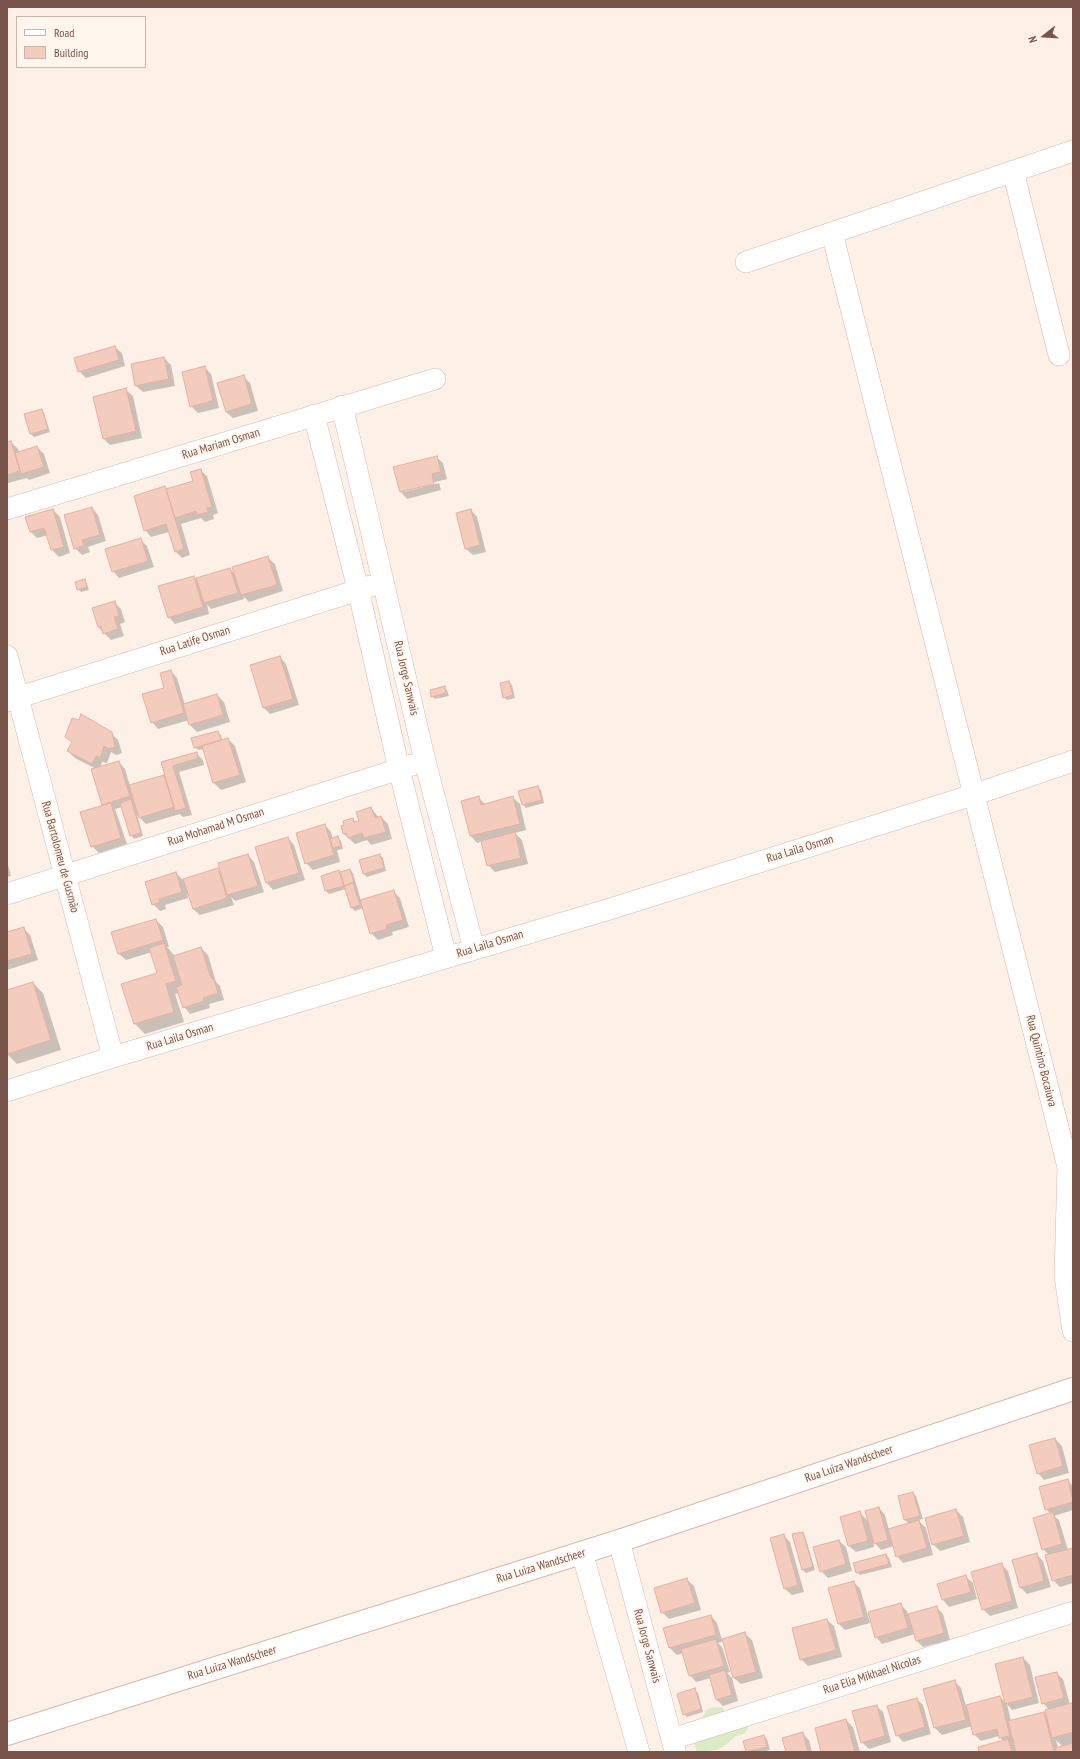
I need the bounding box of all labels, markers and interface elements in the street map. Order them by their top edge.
legend [16,16,146,68]
north arrow [1024,16,1064,56]
text: Road [54,25,74,40]
text: N [1025,35,1040,44]
text: Building [54,45,89,60]
street label: Rua Mariam Osman [180,425,262,463]
street label: Rua Latife Osman [158,623,232,659]
street label: Rua Jorge Sanwais [390,639,422,717]
street label: Rua Bartolomeu de Gusmão [38,800,82,914]
street label: Rua Mohamad M Osman [166,805,266,849]
street label: Rua Laila Osman [765,832,835,866]
street label: Rua Laila Osman [455,927,525,961]
street label: Rua Quintino Bocaíuva [1023,1014,1059,1108]
street label: Rua Laila Osman [145,1020,215,1054]
street label: Rua Luiza Wandscheer [803,1442,895,1486]
street label: Rua Luiza Wandscheer [495,1546,587,1586]
street label: Rua Jorge Sanwais [630,1607,664,1685]
street label: Rua Luiza Wandscheer [186,1643,278,1683]
street label: Rua Elia Mikhael Nicolas [822,1652,922,1698]

